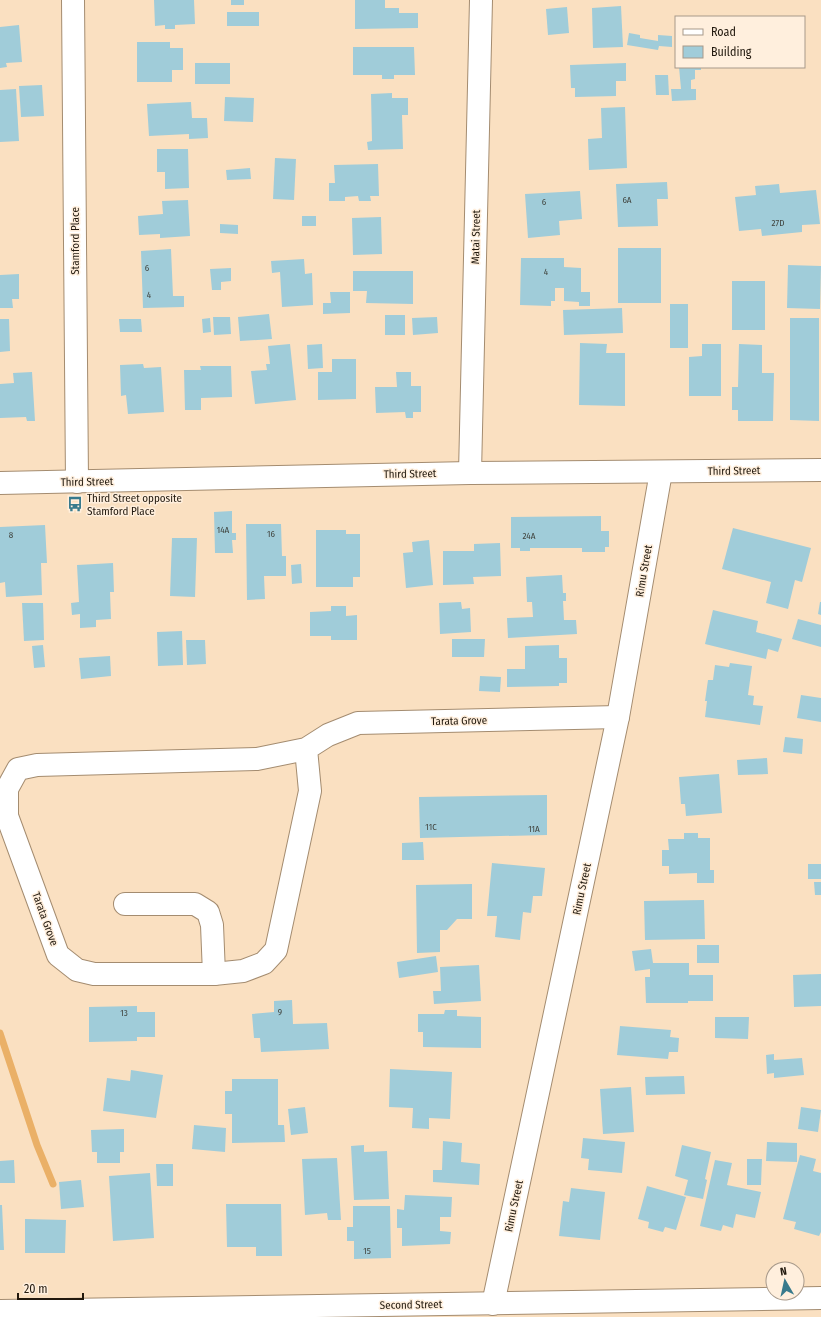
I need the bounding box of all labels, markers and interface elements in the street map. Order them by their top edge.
legend [675,16,805,68]
text: Road [711,25,736,39]
text: Building [711,45,752,59]
house number: 6A [622,195,632,205]
house number: 6 [542,197,547,207]
street label: Stamford Place [69,207,82,275]
street label: Matai Street [469,209,483,264]
house number: 27D [772,218,784,228]
house number: 6 [145,263,150,273]
house number: 4 [544,267,549,277]
house number: 4 [147,290,152,300]
street label: Third Street [708,464,761,478]
street label: Third Street [384,467,437,481]
street label: Third Street [61,475,114,489]
place label: Third Street opposite Stamford Place [87,492,182,518]
bus stop icon: Third Street opposite Stamford Place [66,495,84,513]
house number: 14A [217,525,230,535]
house number: 16 [267,529,276,539]
house number: 8 [9,530,14,540]
house number: 24A [523,531,536,541]
street label: Rimu Street [633,544,655,598]
street label: Tarata Grove [431,714,487,728]
house number: 11C [425,822,437,832]
house number: 11A [528,824,540,834]
street label: Rimu Street [570,862,594,916]
street label: Tarata Grove [29,890,61,948]
house number: 9 [278,1007,282,1017]
house number: 13 [120,1008,128,1018]
street label: Rimu Street [502,1179,526,1233]
house number: 15 [363,1246,371,1256]
north arrow [765,1261,805,1301]
text: N [779,1265,788,1279]
scale bar [18,1275,83,1301]
text: 20 m [24,1282,48,1296]
street label: Second Street [380,1298,443,1312]

